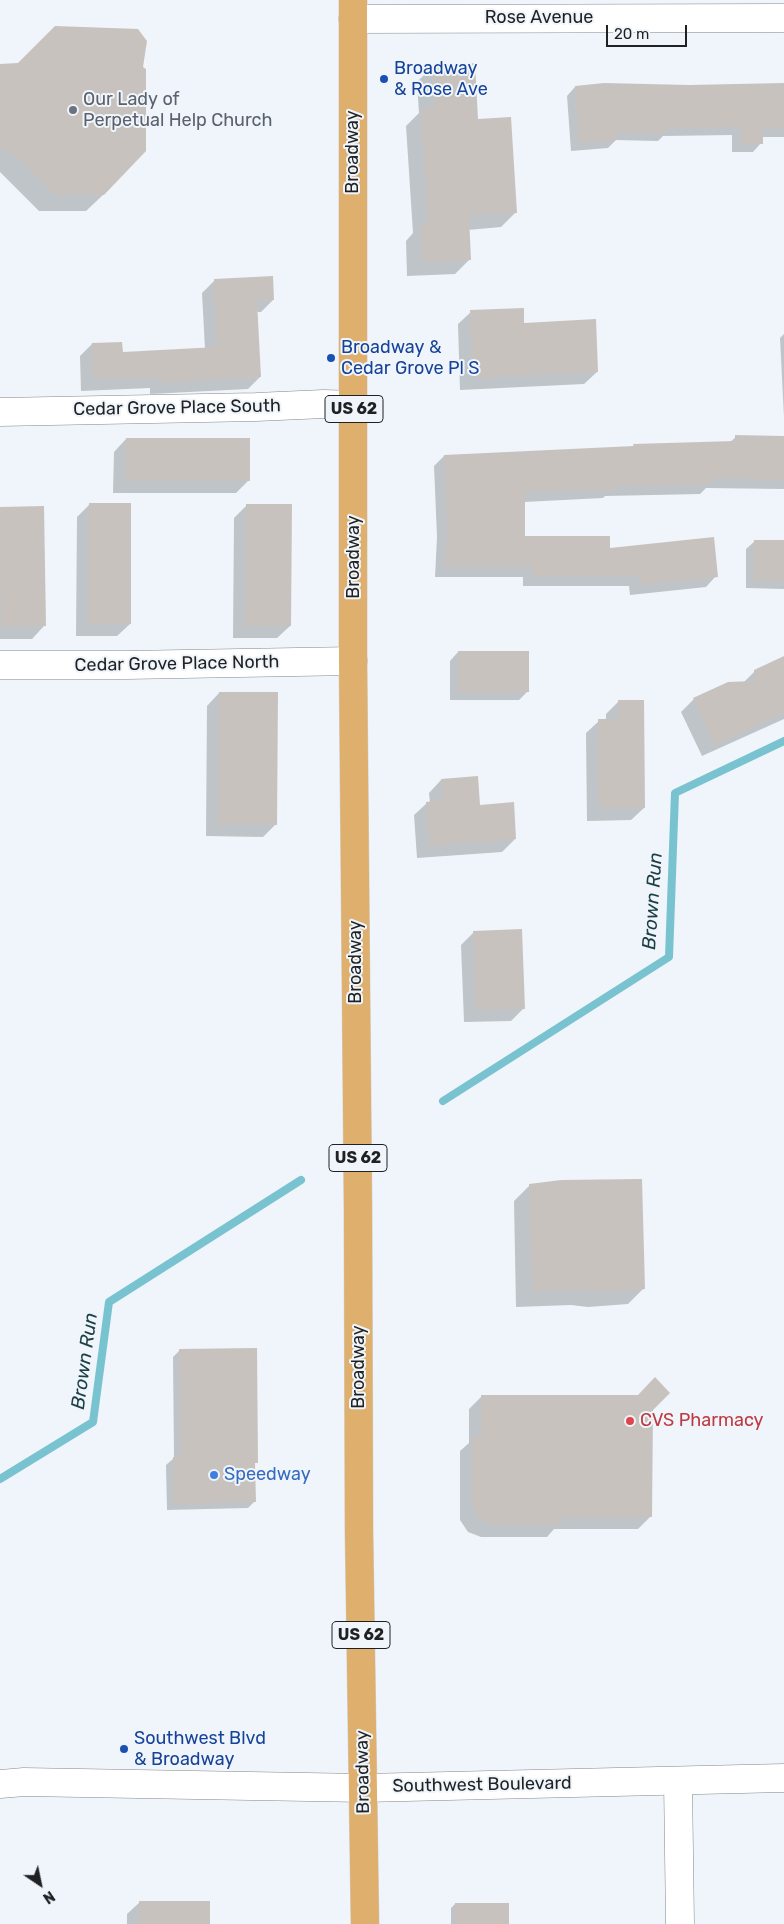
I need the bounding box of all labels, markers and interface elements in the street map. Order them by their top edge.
street label: Rose Avenue [485,7,593,29]
scale bar [609,15,690,47]
text: 20 m [614,25,649,43]
place label: Broadway & Rose Ave [394,58,488,100]
marker: Broadway & Rose Ave [378,73,390,85]
place label: Our Lady of Perpetual Help Church [83,89,272,132]
marker: Our Lady of Perpetual Help Church [67,104,79,116]
street label: Broadway [342,110,364,194]
place label: Broadway & Cedar Grove Pl S [341,337,480,379]
marker: Broadway & Cedar Grove Pl S [325,352,337,364]
street label: Cedar Grove Place South [73,395,281,421]
road number: US 62 [325,396,383,422]
street label: Broadway [343,515,365,599]
street label: Cedar Grove Place North [74,651,280,677]
water label: Brown Run [638,852,668,950]
street label: Broadway [345,920,367,1004]
road number: US 62 [329,1144,387,1172]
water label: Brown Run [67,1311,103,1411]
street label: Broadway [348,1325,370,1409]
place label: CVS Pharmacy [640,1410,764,1432]
marker: CVS Pharmacy [624,1415,636,1427]
place label: Speedway [224,1464,311,1486]
marker: Speedway [208,1469,220,1481]
road number: US 62 [332,1622,390,1648]
place label: Southwest Blvd & Broadway [134,1728,266,1770]
street label: Broadway [351,1730,375,1814]
marker: Southwest Blvd & Broadway [118,1743,130,1755]
street label: Southwest Boulevard [392,1773,572,1797]
north arrow [15,1859,65,1909]
text: N [40,1887,58,1907]

